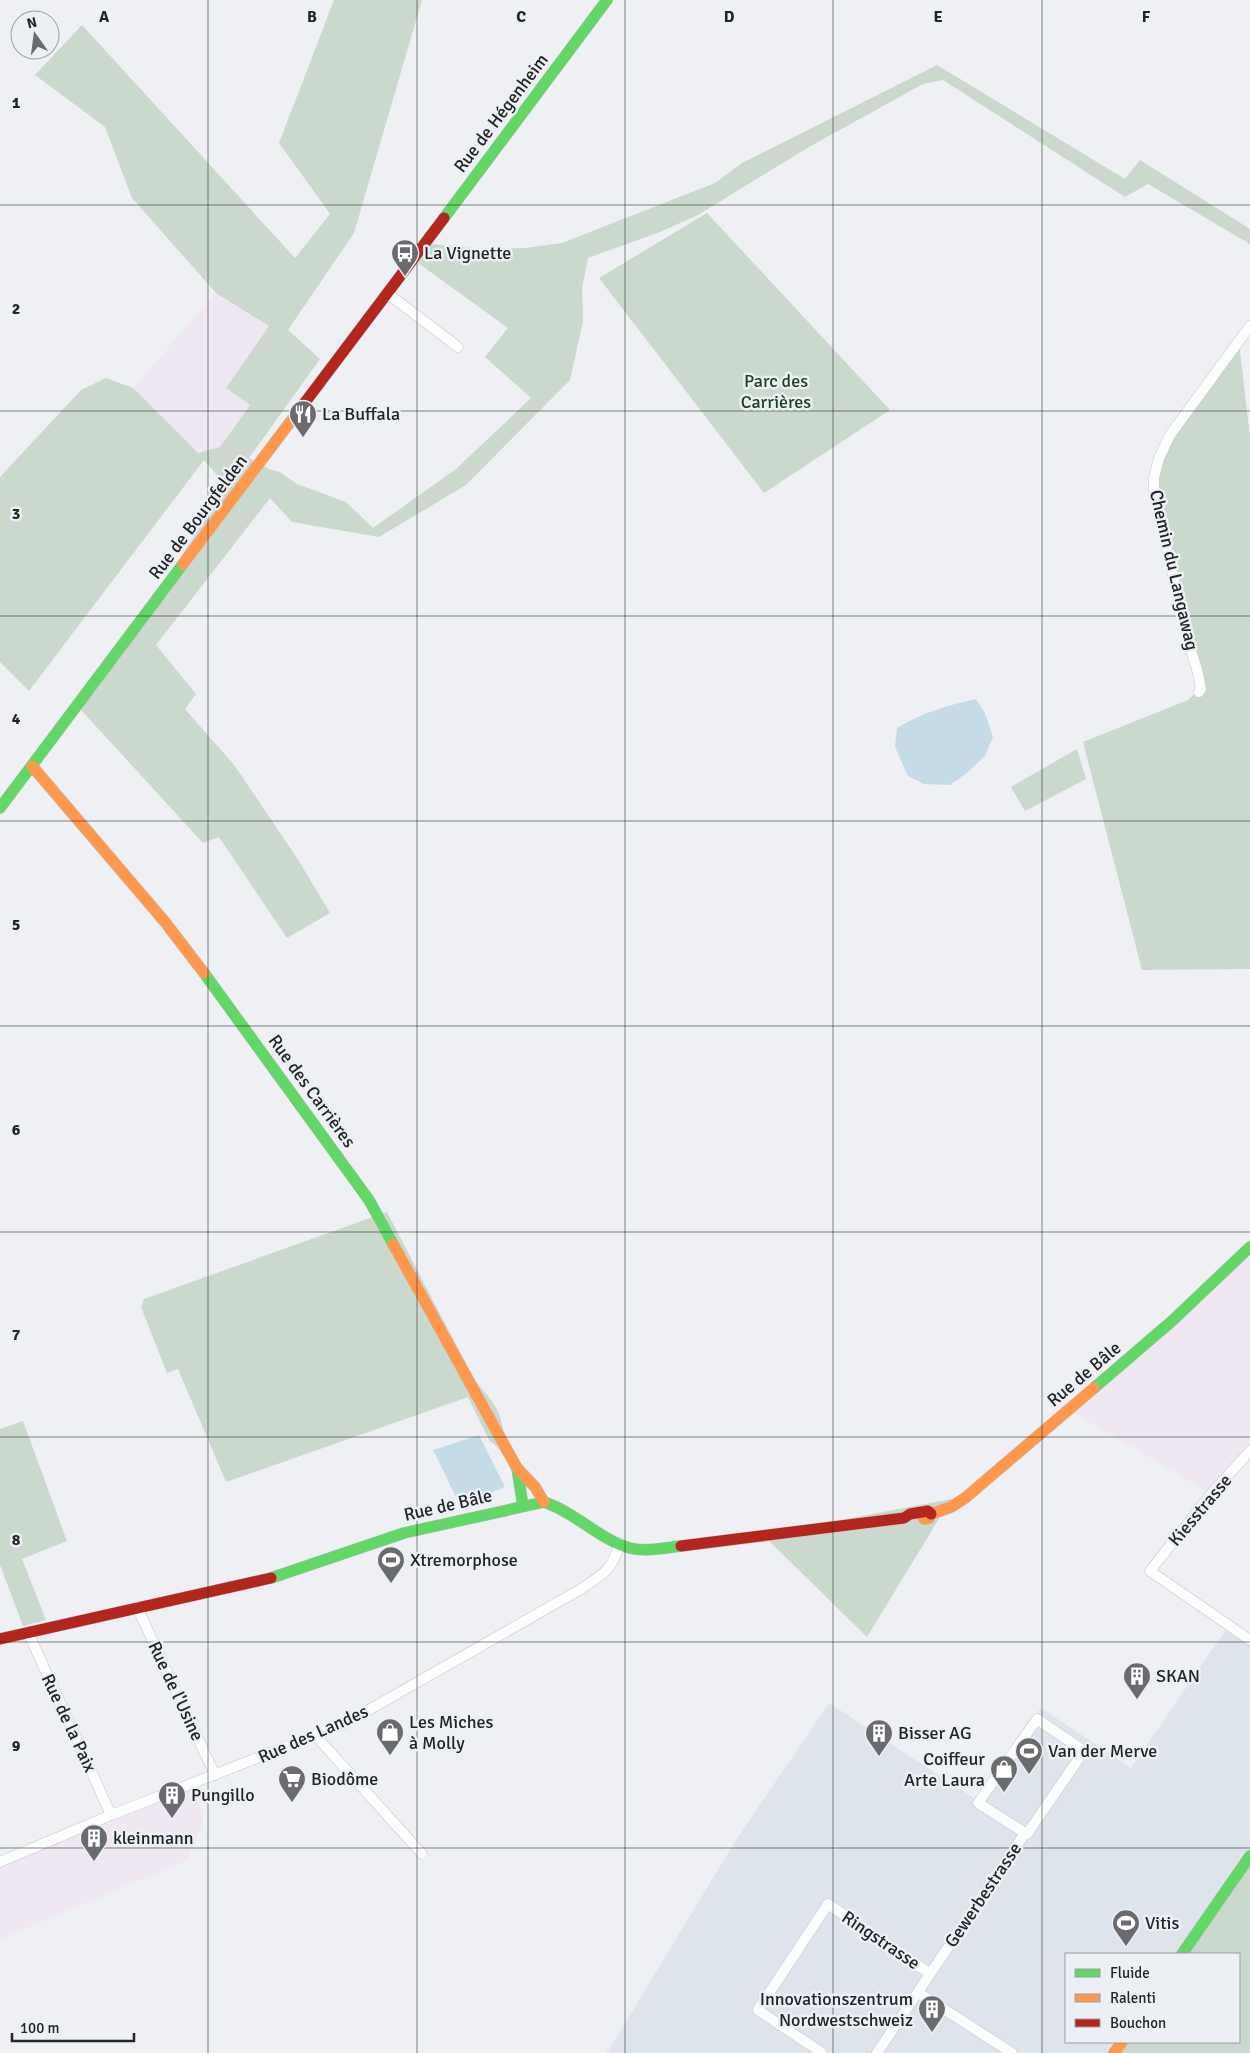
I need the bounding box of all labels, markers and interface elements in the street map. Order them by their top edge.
text: A [99,7,110,27]
text: B [307,7,317,27]
text: C [516,7,526,27]
text: D [724,7,735,27]
text: E [933,7,943,27]
text: F [1142,7,1151,27]
north arrow [10,10,60,60]
text: N [25,13,39,32]
street label: Rue de Hégenheim [449,49,553,177]
text: 1 [12,93,21,113]
bus stop icon: La Vignette [390,238,420,277]
place label: La Vignette [424,242,511,264]
text: 2 [12,299,20,319]
park label: Parc des Carrières [741,370,811,413]
restaurant icon: La Buffala [288,399,318,438]
place label: La Buffala [322,403,400,425]
street label: Rue de Bourgfelden [144,450,252,584]
street label: Chemin du Langawag [1145,488,1203,652]
text: 3 [12,504,20,524]
text: 4 [12,709,21,729]
text: 5 [12,915,20,935]
street label: Rue des Carrières [264,1030,360,1152]
text: 6 [12,1120,21,1140]
text: 7 [12,1325,21,1345]
street label: Rue de Bâle [1043,1337,1125,1411]
street label: Kiesstrasse [1164,1470,1236,1550]
street label: Rue de Bâle [402,1484,494,1526]
text: 8 [12,1530,21,1550]
sports icon: Xtremorphose [376,1545,406,1584]
place label: Xtremorphose [410,1549,518,1571]
street label: Rue de l'Usine [143,1638,209,1744]
building icon: SKAN [1122,1661,1152,1700]
place label: SKAN [1156,1665,1200,1687]
street label: Rue de la Paix [37,1670,102,1776]
street label: Rue des Landes [255,1700,372,1768]
place label: Les Miches à Molly [409,1711,493,1754]
shop icon: Les Miches à Molly [375,1717,405,1756]
building icon: Bisser AG [864,1718,894,1757]
place label: Bisser AG [898,1722,971,1744]
text: 9 [12,1736,21,1756]
sports icon: Van der Merve [1014,1736,1044,1775]
place label: Van der Merve [1048,1740,1157,1762]
place label: Coiffeur Arte Laura [904,1748,985,1791]
shop icon: Coiffeur Arte Laura [989,1754,1019,1793]
supermarket icon: Biodôme [277,1764,307,1803]
place label: Biodôme [311,1768,378,1790]
building icon: Pungillo [157,1780,187,1819]
place label: Pungillo [191,1784,255,1806]
building icon: kleinmann [79,1823,109,1862]
place label: kleinmann [113,1827,194,1849]
street label: Gewerbestrasse [940,1838,1026,1952]
street label: Ringstrasse [838,1906,924,1974]
sports icon: Vitis [1111,1908,1141,1947]
place label: Vitis [1145,1912,1179,1934]
legend [1065,1953,1240,2043]
text: Fluide [1110,1964,1150,1982]
place label: Innovationszentrum Nordwestschweiz [760,1988,913,2031]
text: Ralenti [1110,1989,1156,2007]
building icon: Innovationszentrum Nordwestschweiz [917,1994,947,2033]
scale bar [12,2010,135,2042]
text: Bouchon [1110,2014,1166,2032]
text: 100 m [20,2019,60,2037]

